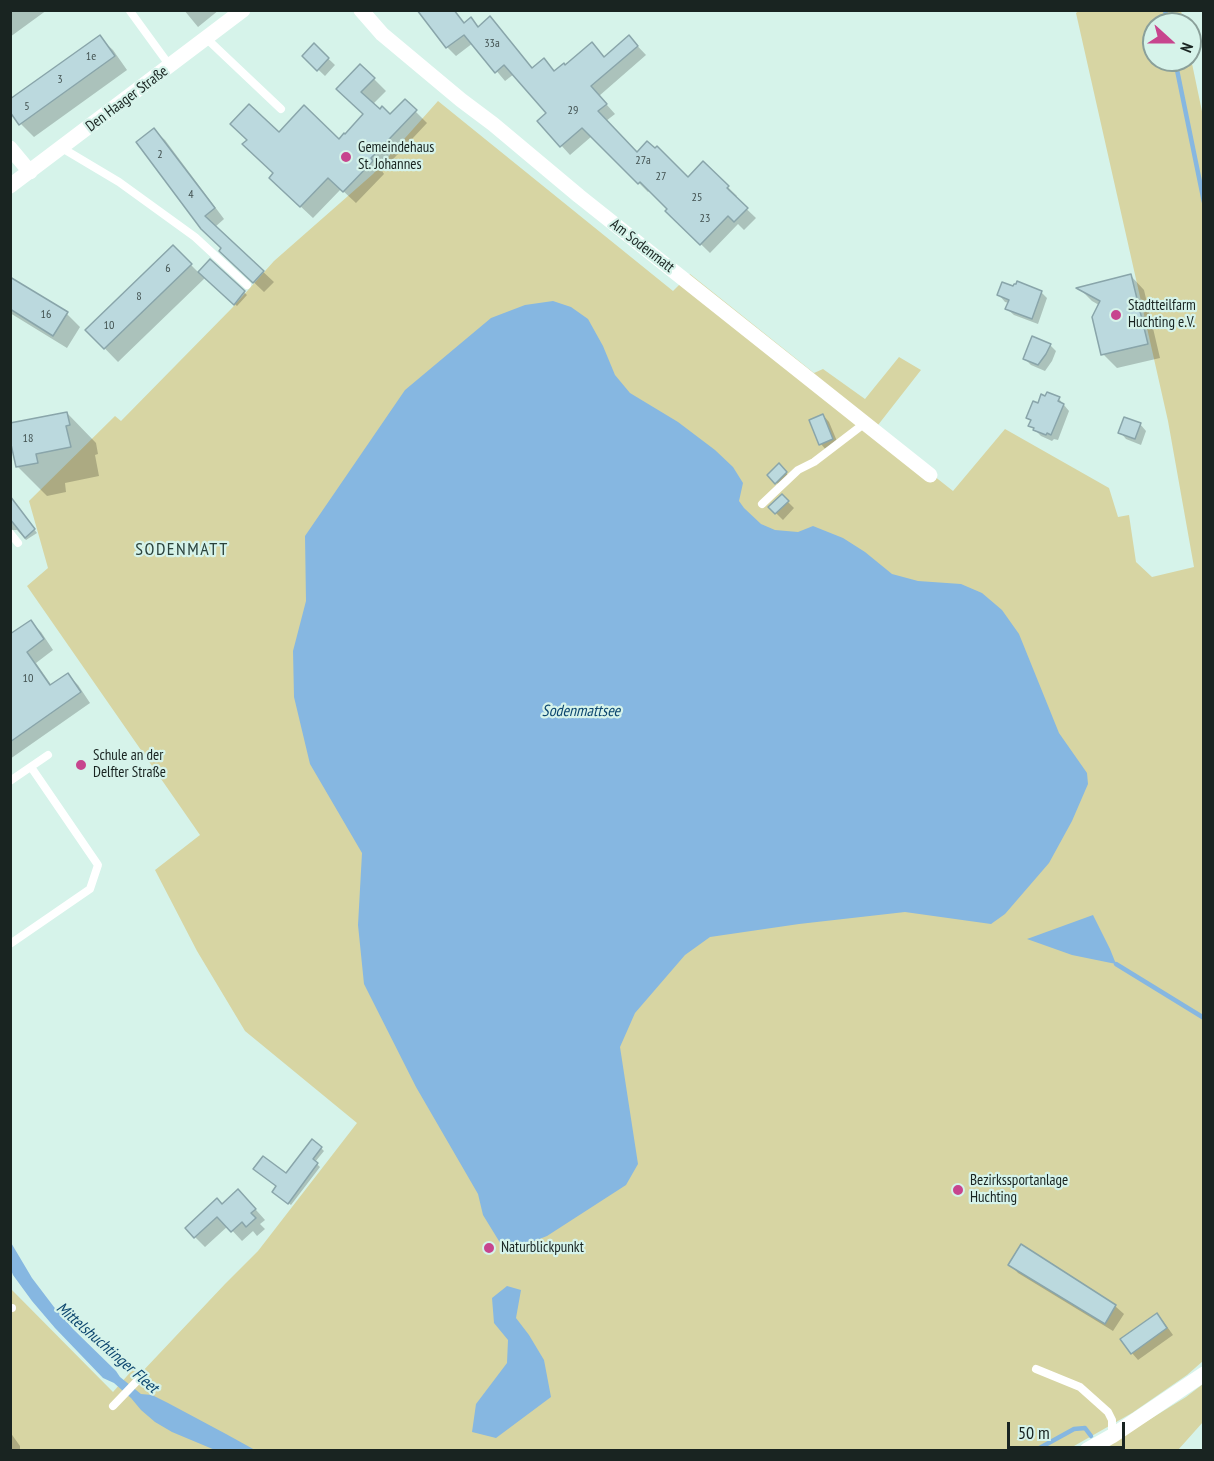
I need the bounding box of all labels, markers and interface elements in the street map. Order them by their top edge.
north arrow [1142,12,1202,72]
house number: 33a [484,37,500,51]
text: N [1176,40,1198,55]
house number: 1e [86,50,96,64]
street label: Den Haager Straße [82,62,172,136]
house number: 3 [57,73,63,87]
house number: 5 [24,100,30,114]
house number: 29 [568,104,578,118]
place label: Gemeindehaus St. Johannes [358,139,434,174]
house number: 2 [157,148,163,162]
marker: Gemeindehaus St. Johannes [339,150,353,164]
house number: 27a [635,154,651,168]
house number: 27 [656,170,666,184]
house number: 4 [188,188,194,202]
house number: 25 [692,191,702,205]
house number: 23 [700,212,710,226]
street label: Am Sodenmatt [606,215,678,277]
house number: 6 [165,262,171,276]
house number: 8 [136,290,142,304]
place label: Stadtteilfarm Huchting e.V. [1128,297,1196,332]
house number: 16 [41,308,51,322]
marker: Stadtteilfarm Huchting e.V. [1109,308,1123,322]
house number: 10 [104,319,114,333]
house number: 18 [23,432,33,446]
district label: SODENMATT [135,539,229,561]
house number: 10 [23,672,33,686]
water label: Sodenmattsee [542,701,620,721]
place label: Schule an der Delfter Straße [93,747,166,782]
marker: Schule an der Delfter Straße [74,758,88,772]
place label: Bezirkssportanlage Huchting [970,1172,1068,1207]
marker: Bezirkssportanlage Huchting [951,1183,965,1197]
place label: Naturblickpunkt [501,1239,584,1257]
marker: Naturblickpunkt [482,1241,496,1255]
water label: Mittelshuchtinger Fleet [52,1298,162,1398]
scale bar [1010,1410,1128,1448]
text: 50 m [1018,1421,1050,1444]

